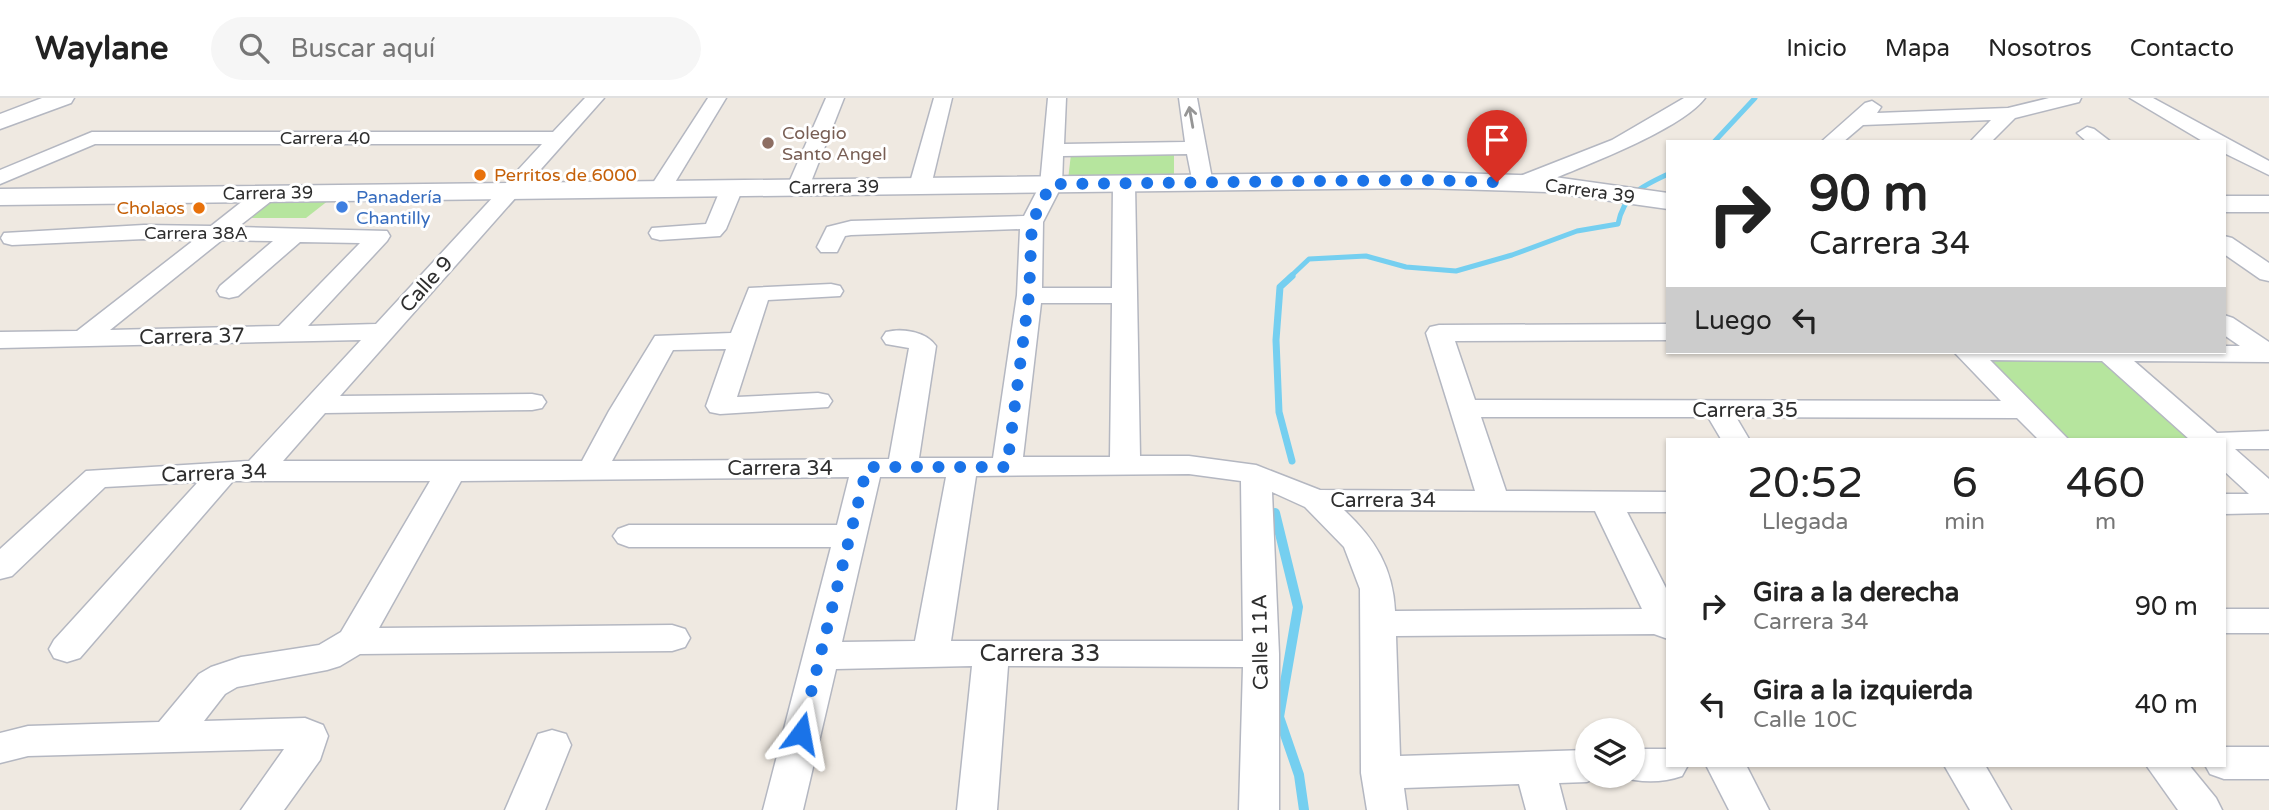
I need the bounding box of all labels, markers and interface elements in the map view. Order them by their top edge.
search box [211,17,701,80]
text: Waylane [35,29,169,68]
icon: search [235,29,273,67]
text: Buscar aquí [291,33,435,64]
text: Inicio [1786,34,1847,63]
text: Mapa [1885,34,1950,63]
text: Nosotros [1988,34,2092,63]
text: Contacto [2130,34,2234,63]
one-way arrow [1184,106,1197,129]
pin [1467,110,1527,182]
icon: arrive [1478,121,1516,159]
place label: Colegio Santo Angel [782,122,887,165]
street label: Carrera 40 [280,127,370,149]
marker: Colegio Santo Angel [760,135,776,151]
place label: Perritos de 6000 [494,164,637,186]
text: 90 m [1809,165,1928,224]
marker: Perritos de 6000 [472,167,488,183]
icon: right [1694,168,1785,259]
street label: Carrera 39 [1544,174,1636,208]
street label: Carrera 39 [788,175,880,199]
street label: Carrera 39 [222,181,314,205]
place label: Panadería Chantilly [356,186,442,229]
place label: Cholaos [116,197,185,219]
marker: Panadería Chantilly [334,199,350,215]
marker: Cholaos [191,200,207,216]
street label: Carrera 38A [144,222,248,244]
text: Carrera 34 [1809,225,1970,263]
street label: Calle 9 [395,251,458,318]
icon: left [1786,301,1824,339]
text: Luego [1694,305,1772,336]
street label: Carrera 37 [139,323,245,350]
street label: Carrera 35 [1692,398,1798,423]
street label: Carrera 34 [727,456,833,481]
text: 20:52 [1747,458,1863,509]
text: 6 [1951,458,1978,509]
text: 460 [2066,458,2145,509]
street label: Carrera 34 [161,459,267,488]
street label: Carrera 34 [1330,488,1436,513]
text: Llegada [1762,508,1849,536]
text: min [1944,508,1985,536]
text: m [2095,508,2116,536]
text: Gira a la derecha [1753,577,1959,608]
icon: right [1694,587,1732,625]
text: 90 m [2135,591,2198,622]
street label: Calle 11A [1247,594,1274,690]
text: Carrera 34 [1753,608,1869,636]
street label: Carrera 33 [980,639,1100,668]
text: Gira a la izquierda [1753,675,1973,706]
icon: left [1694,685,1732,723]
text: 40 m [2135,689,2198,720]
position arrow [764,696,838,770]
text: Calle 10C [1753,706,1857,734]
map controls [1575,718,1645,788]
button: layers [1575,718,1645,788]

